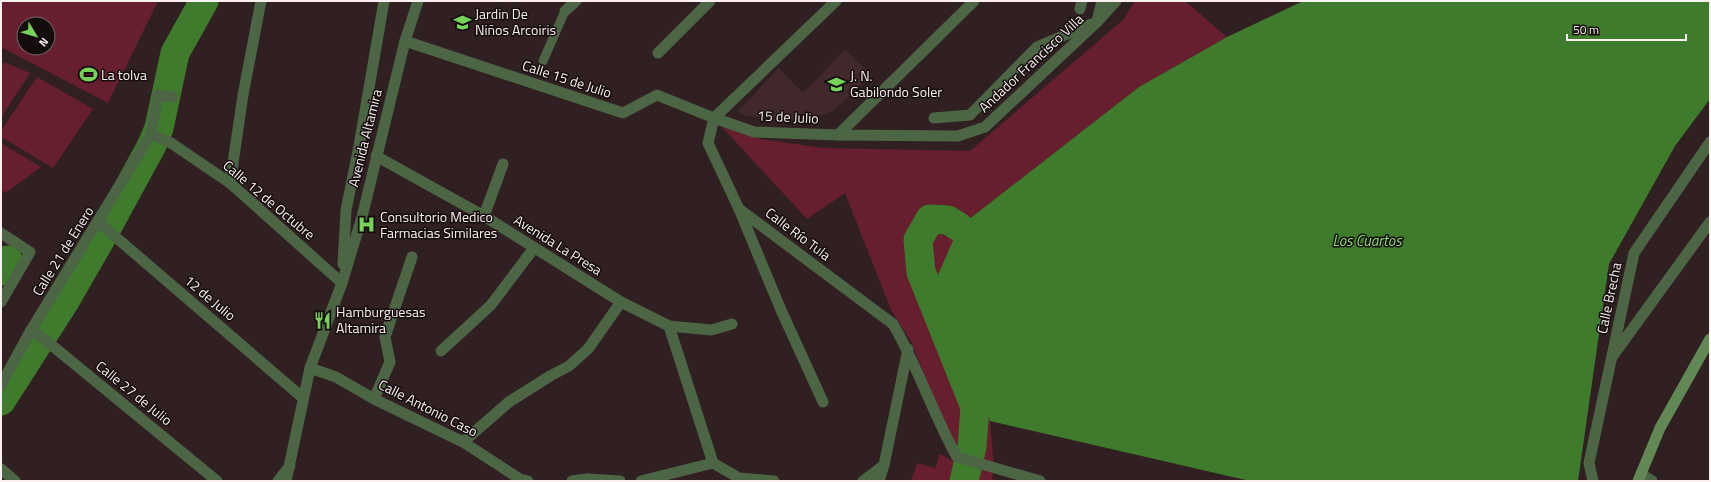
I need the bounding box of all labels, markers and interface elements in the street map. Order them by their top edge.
place label: Jardin De Niños Arcoiris [475,3,556,40]
street label: Andador Francisco Villa [974,8,1088,117]
school or university icon: Jardin De Niños Arcoiris [452,12,472,32]
north arrow [16,16,56,56]
scale bar [1567,16,1686,42]
text: 50 m [1573,20,1599,39]
text: N [35,34,53,50]
street label: Calle 15 de Julio [520,54,615,103]
place label: La tolva [101,64,147,85]
sports icon: La tolva [78,65,98,85]
place label: J. N. Gabilondo Soler [850,65,942,102]
school or university icon: J. N. Gabilondo Soler [827,74,847,94]
street label: Avenida Altamira [342,87,387,189]
street label: 15 de Julio [757,104,819,129]
street label: Calle 12 de Octubre [219,155,320,244]
street label: Calle 21 de Enero [27,202,99,300]
street label: Calle Río Tula [761,202,835,265]
place label: Consultorio Medico Farmacias Similares [380,206,497,243]
street label: Avenida La Presa [510,209,606,280]
hospital icon: Consultorio Medico Farmacias Similares [357,215,377,235]
water label: Los Cuartos [1332,229,1403,252]
street label: Calle Brecha [1591,260,1626,335]
street label: 12 de Julio [180,270,241,325]
place label: Hamburguesas Altamira [336,301,425,338]
restaurant icon: Hamburguesas Altamira [313,310,333,330]
street label: Calle 27 de Julio [92,355,177,430]
street label: Calle Antonio Caso [375,373,482,442]

